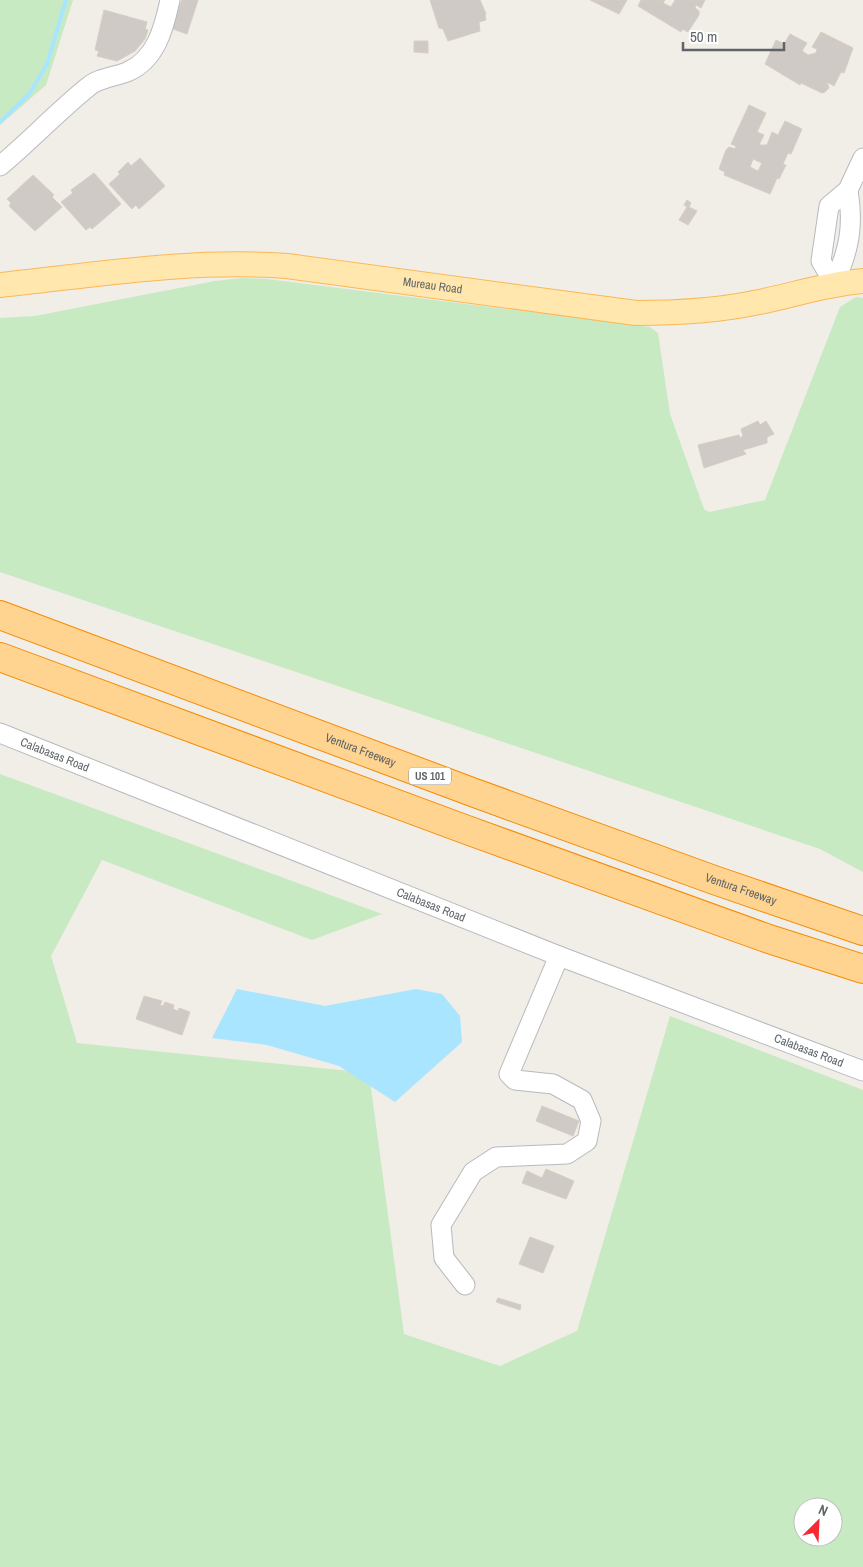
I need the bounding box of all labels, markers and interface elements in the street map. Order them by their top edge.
scale bar [683,20,784,52]
text: 50 m [690,26,717,47]
street label: Mureau Road [402,274,463,298]
street label: Ventura Freeway [323,730,398,771]
street label: Calabasas Road [18,734,92,776]
road number: US 101 [409,768,451,784]
street label: Ventura Freeway [703,869,779,909]
street label: Calabasas Road [394,884,468,926]
street label: Calabasas Road [772,1030,846,1071]
north arrow [793,1497,843,1547]
text: N [816,1500,831,1520]

